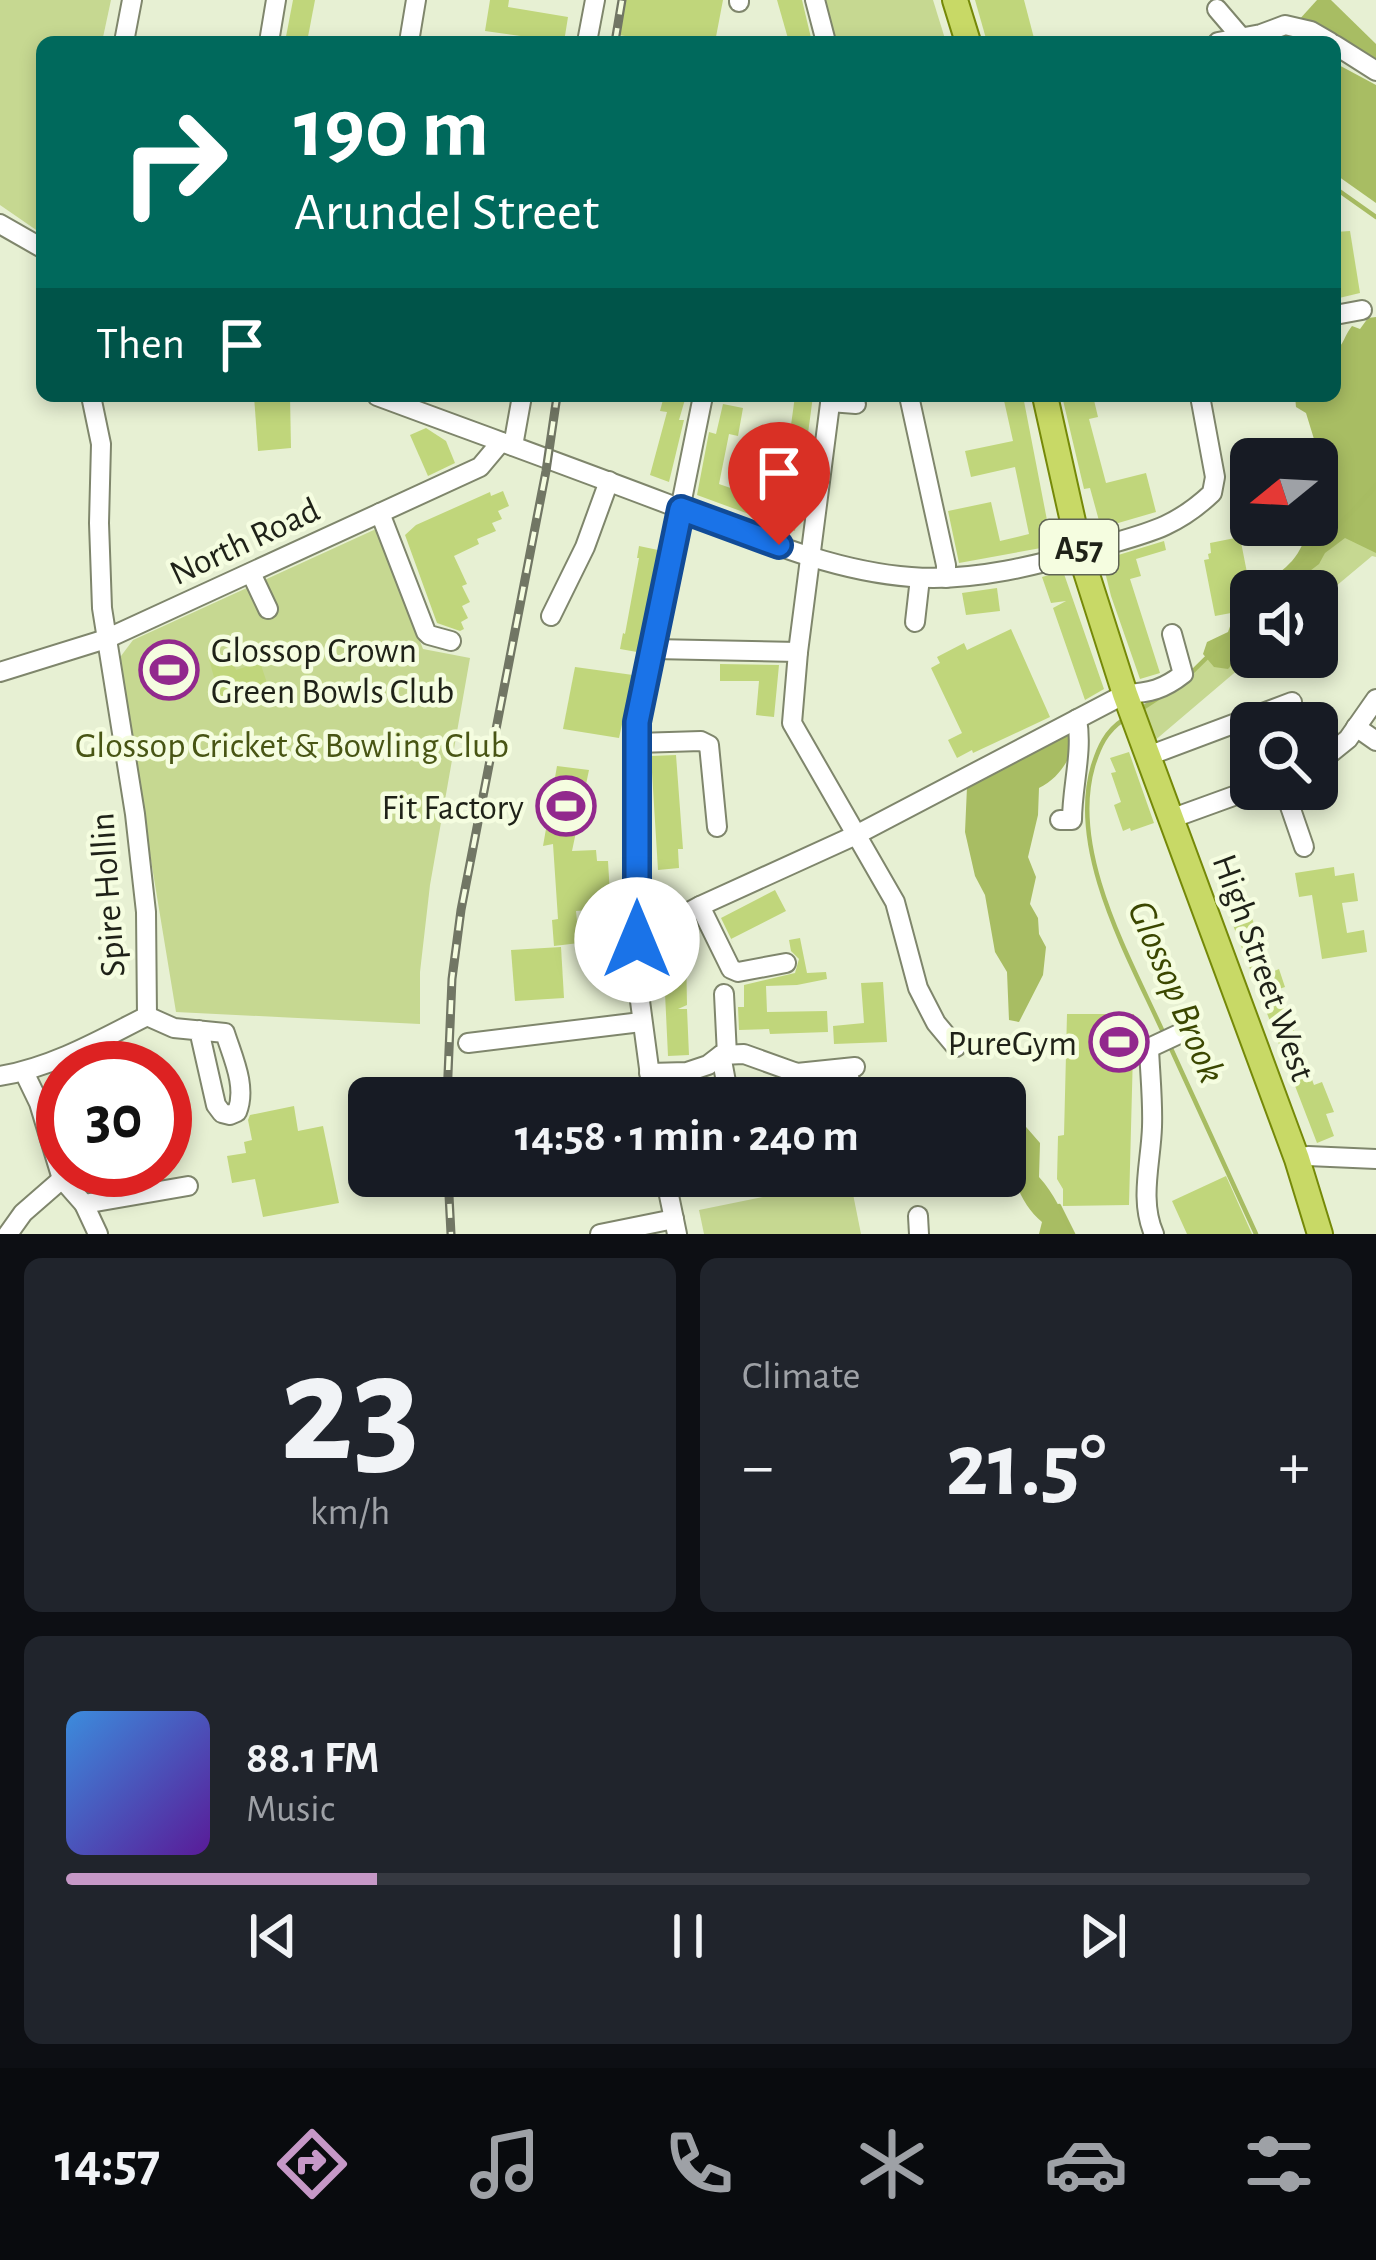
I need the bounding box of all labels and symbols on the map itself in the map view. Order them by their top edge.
pin [728,422,830,545]
north arrow [1230,438,1338,546]
street label: North Road [164,492,325,592]
road number: A57 [1040,520,1118,574]
place label: Glossop Crown Green Bowls Club [211,633,454,710]
sports icon: Glossop Crown Green Bowls Club [138,639,200,701]
park label: Glossop Cricket & Bowling Club [75,728,509,764]
sports icon: Fit Factory [535,775,597,837]
place label: Fit Factory [381,790,524,826]
street label: Spire Hollin [84,811,132,978]
street label: High Street West [1205,850,1321,1086]
position arrow [574,877,700,1003]
water label: Glossop Brook [1120,895,1231,1089]
sports icon: PureGym [1088,1011,1150,1073]
place label: PureGym [948,1026,1077,1062]
speed limit sign: 30 [36,1041,192,1197]

